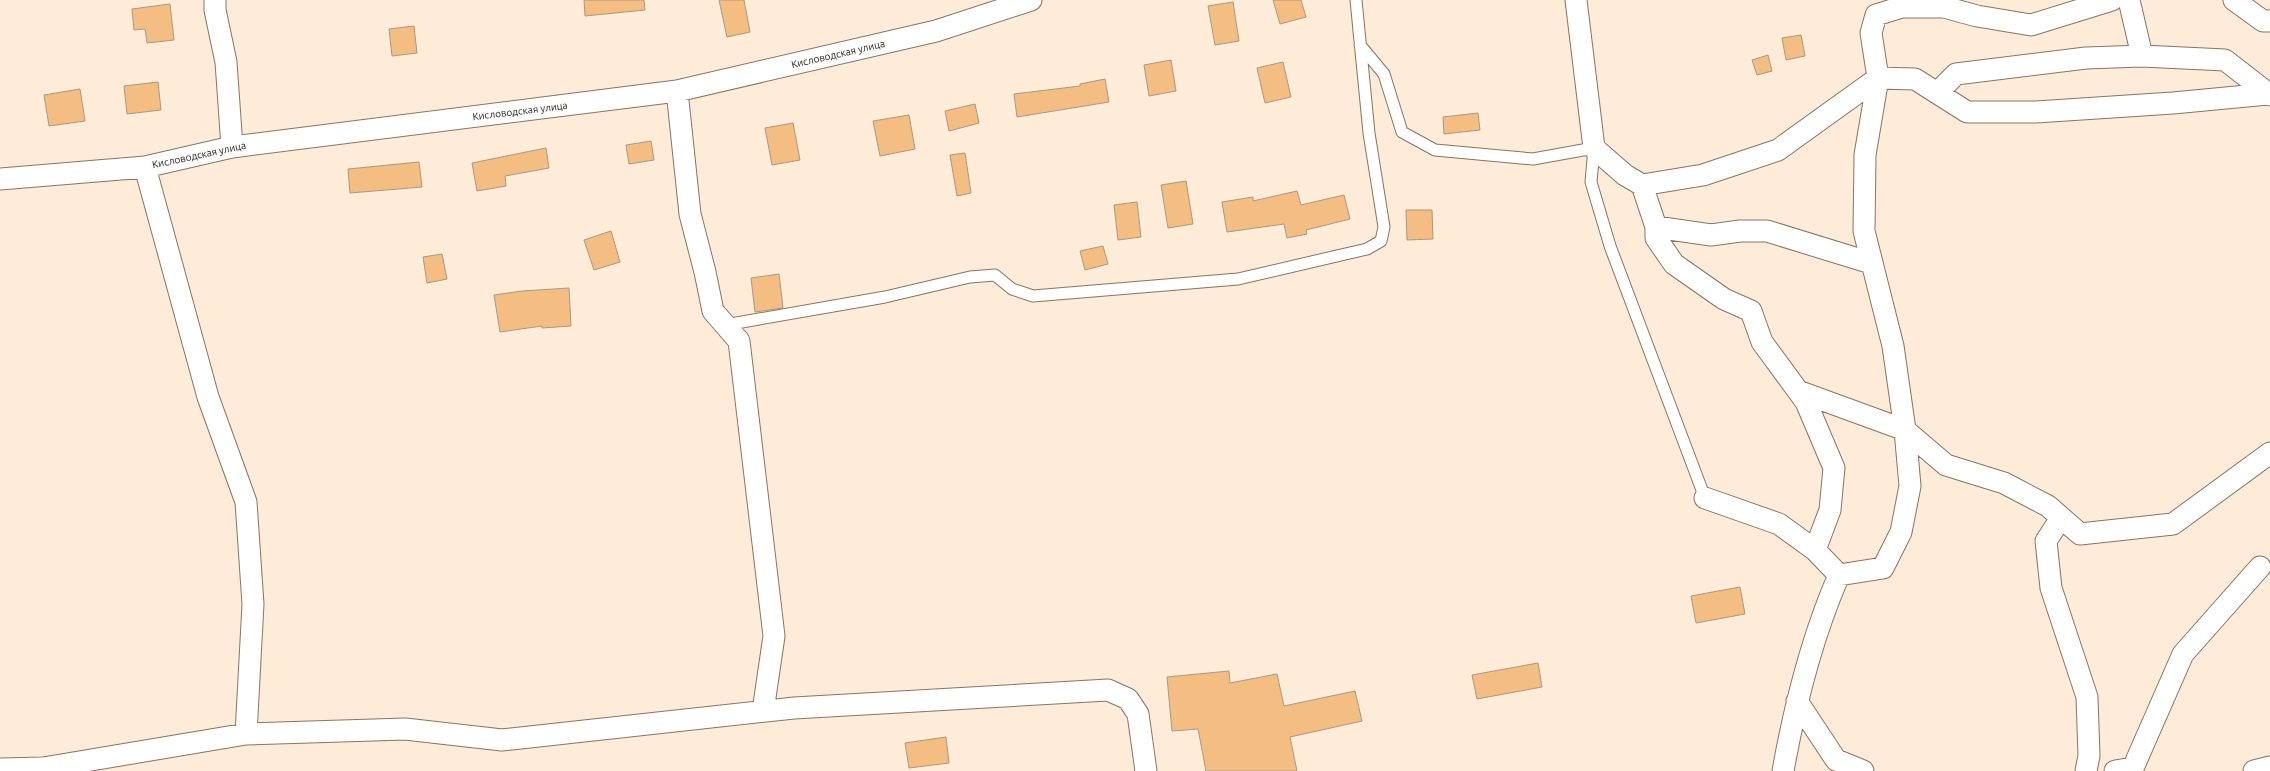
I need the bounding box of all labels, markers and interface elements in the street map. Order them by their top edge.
street label: Кисловодская улица [790,38,886,70]
street label: Кисловодская улица [472,100,568,122]
street label: Кисловодская улица [151,140,247,170]

